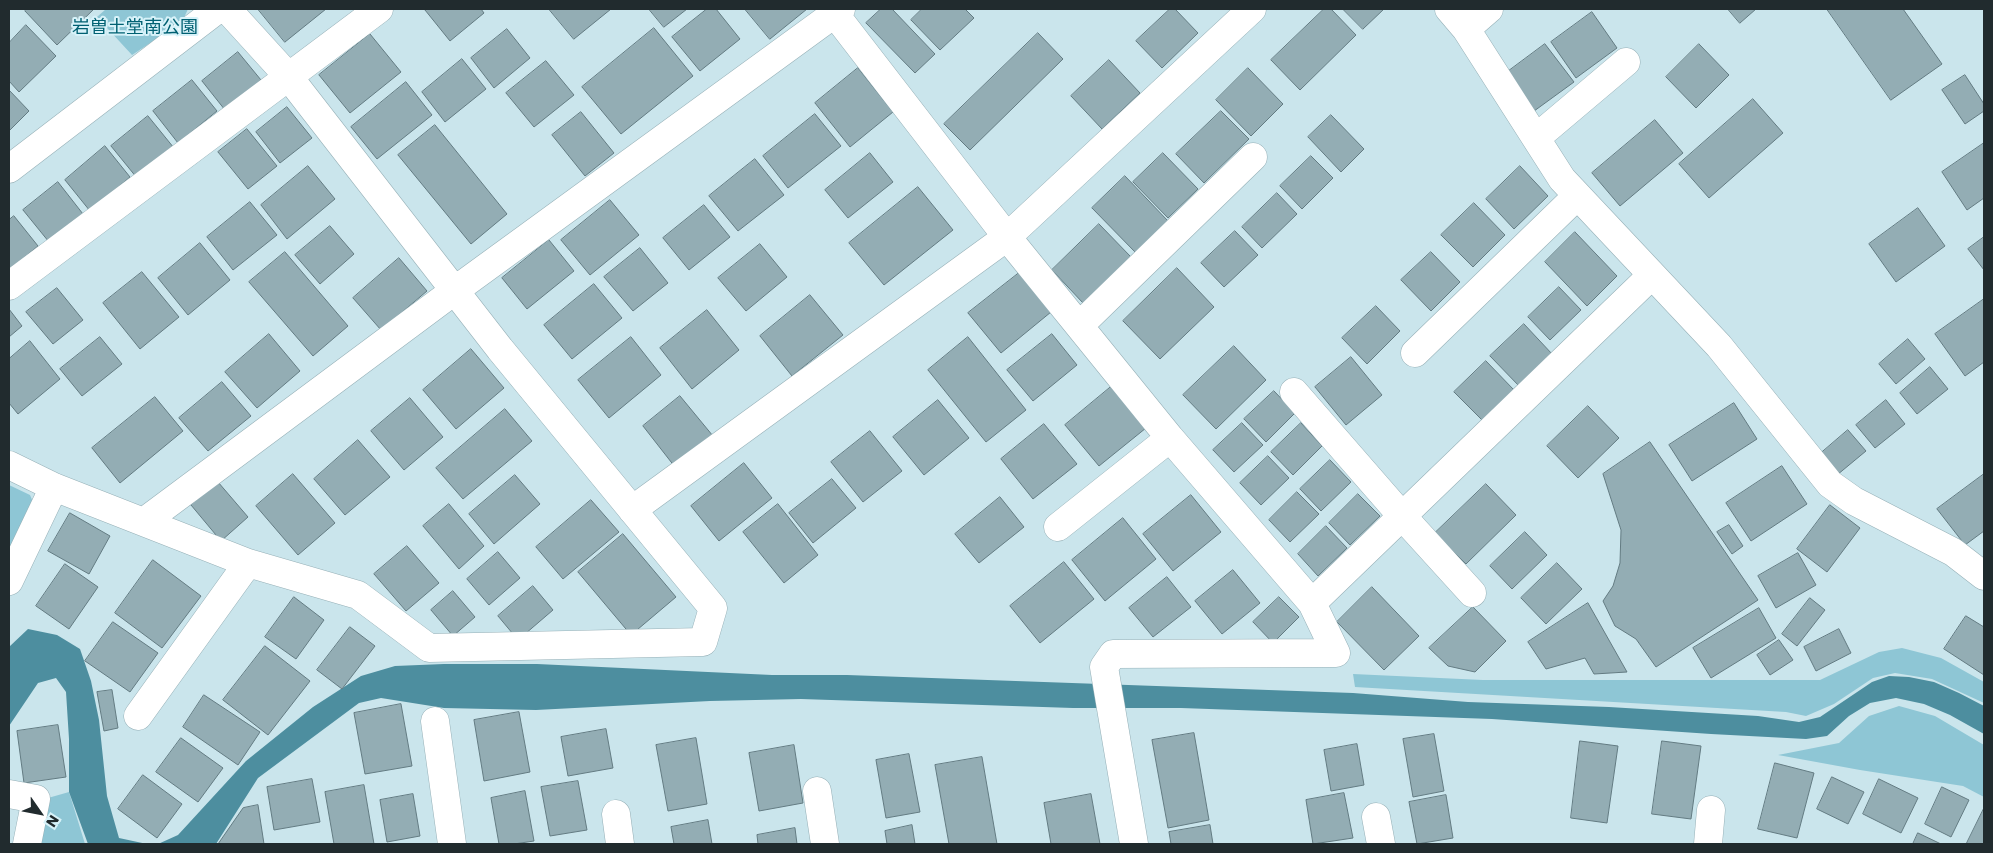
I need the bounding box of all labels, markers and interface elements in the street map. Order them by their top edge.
park label: 岩曽土堂南公園 [72,17,198,39]
north arrow [15,788,65,838]
text: N [41,811,64,831]

